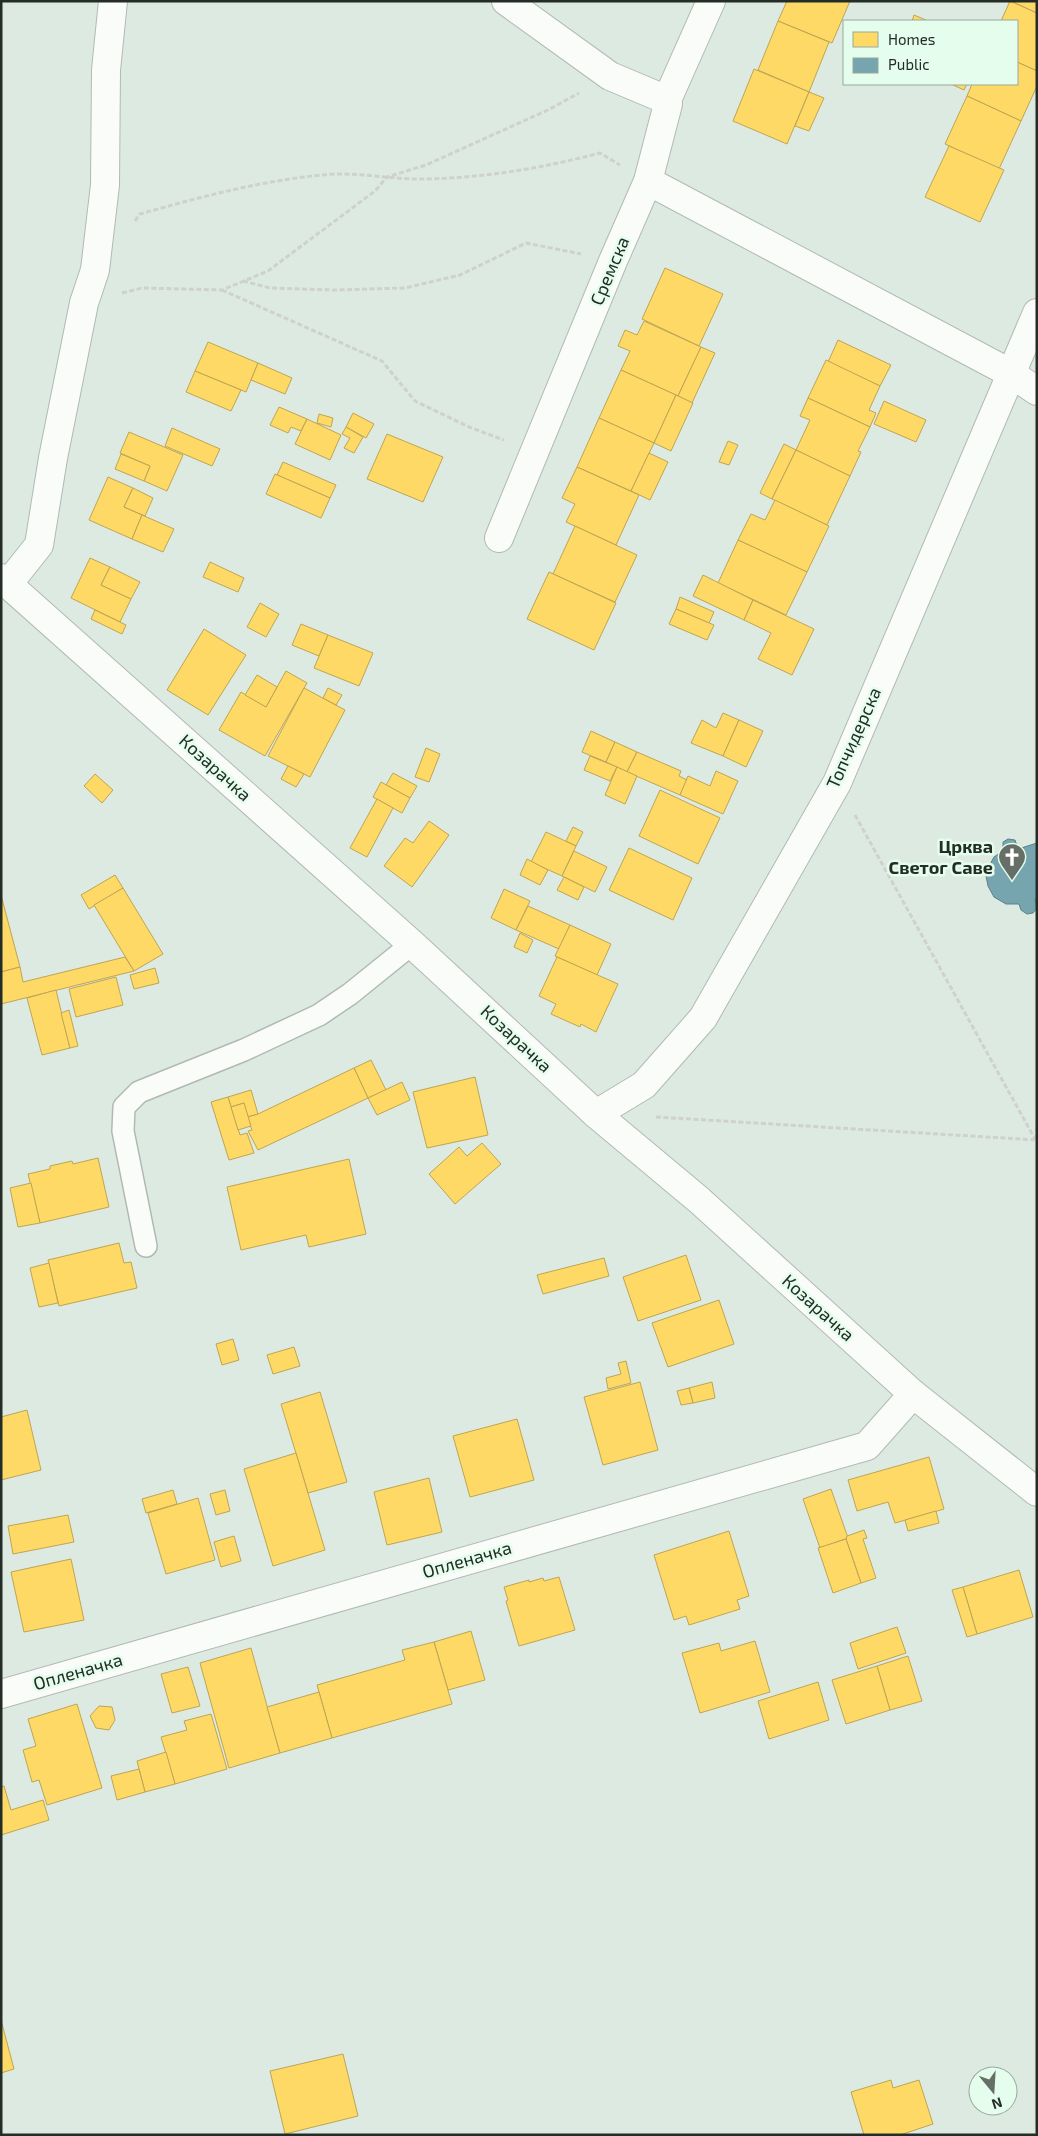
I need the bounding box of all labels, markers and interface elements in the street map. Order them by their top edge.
legend [843,20,1018,85]
text: Homes [888,30,935,48]
text: Public [888,55,929,73]
street label: Сремска [585,233,633,308]
street label: Топчидерска [821,684,885,792]
street label: Козарачка [175,729,256,805]
place label: Црква Светог Саве [889,835,993,878]
church icon: Црква Светог Саве [997,842,1027,881]
street label: Козарачка [477,1000,557,1077]
street label: Козарачка [778,1269,859,1345]
street label: Опленачка [420,1536,514,1582]
street label: Опленачка [31,1648,125,1694]
north arrow [968,2066,1018,2116]
text: N [990,2094,1005,2113]

